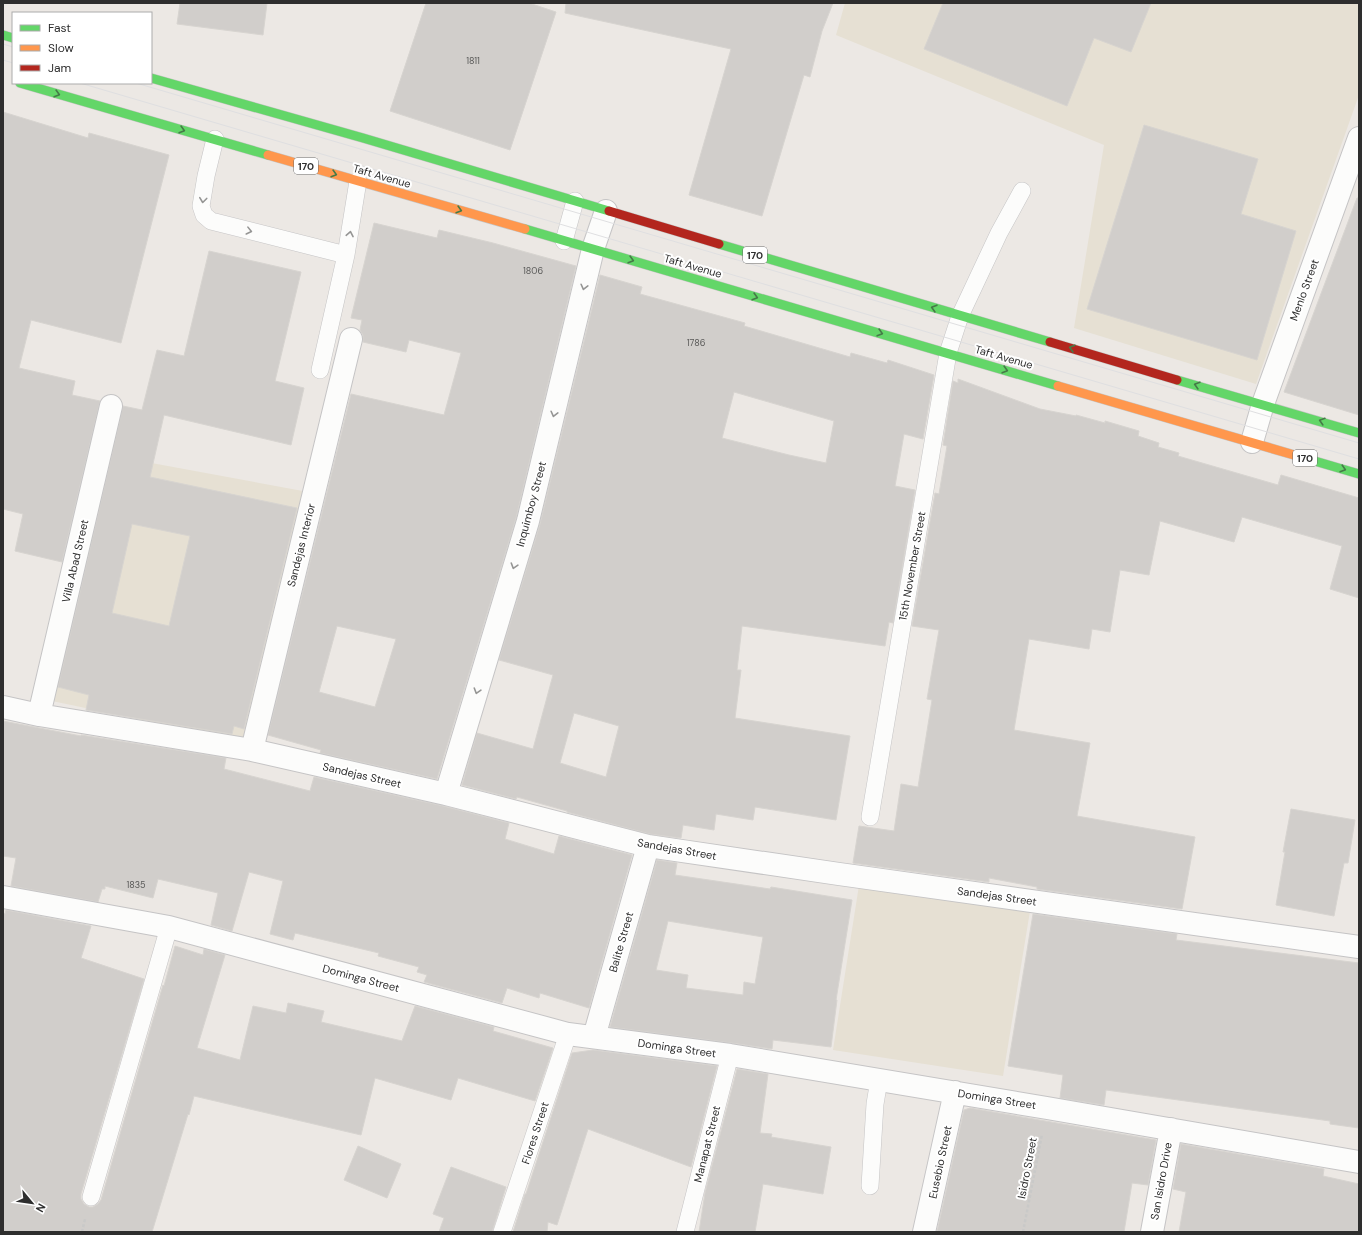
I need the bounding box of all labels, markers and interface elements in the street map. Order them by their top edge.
legend [12,12,152,84]
text: Fast [48,20,71,36]
text: Slow [48,40,74,56]
house number: 1811 [466,55,480,67]
text: Jam [48,60,71,76]
one-way arrow [53,89,60,98]
one-way arrow [178,125,185,134]
road number: 170 [294,158,318,174]
street label: Taft Avenue [351,161,413,191]
one-way arrow [330,169,337,178]
one-way arrow [198,197,207,203]
one-way arrow [455,205,462,214]
one-way arrow [246,226,252,234]
one-way arrow [345,231,353,237]
road number: 170 [743,247,767,263]
street label: Taft Avenue [662,251,724,281]
one-way arrow [627,255,634,264]
street label: Menlo Street [1286,257,1322,323]
house number: 1806 [523,265,543,277]
one-way arrow [580,283,589,290]
one-way arrow [752,292,759,301]
one-way arrow [931,304,938,313]
one-way arrow [876,328,883,337]
house number: 1786 [687,337,706,349]
street label: Taft Avenue [973,342,1035,372]
one-way arrow [1069,345,1075,353]
one-way arrow [1001,365,1008,374]
one-way arrow [1194,381,1201,390]
one-way arrow [550,410,558,417]
one-way arrow [1318,417,1325,426]
road number: 170 [1293,450,1317,466]
street label: Inquimboy Street [513,460,549,548]
one-way arrow [1339,464,1346,473]
street label: Sandejas Interior [284,502,318,588]
street label: 15th November Street [896,510,928,622]
street label: Villa Abad Street [59,518,91,604]
one-way arrow [510,563,519,570]
one-way arrow [473,687,482,694]
street label: Sandejas Street [321,759,403,791]
street label: Sandejas Street [636,835,718,863]
house number: 1835 [126,879,146,891]
street label: Sandejas Street [956,883,1038,909]
street label: Balite Street [606,910,636,974]
street label: Dominga Street [321,961,401,995]
street label: Dominga Street [637,1036,717,1060]
street label: Dominga Street [957,1086,1037,1112]
street label: Flores Street [518,1100,552,1166]
street label: Manapat Street [691,1104,723,1184]
street label: Eusebio Street [925,1124,955,1200]
street label: Isidro Street [1014,1136,1040,1200]
street label: San Isidro Drive [1147,1141,1175,1221]
north arrow [12,1183,52,1223]
text: N [33,1201,49,1215]

